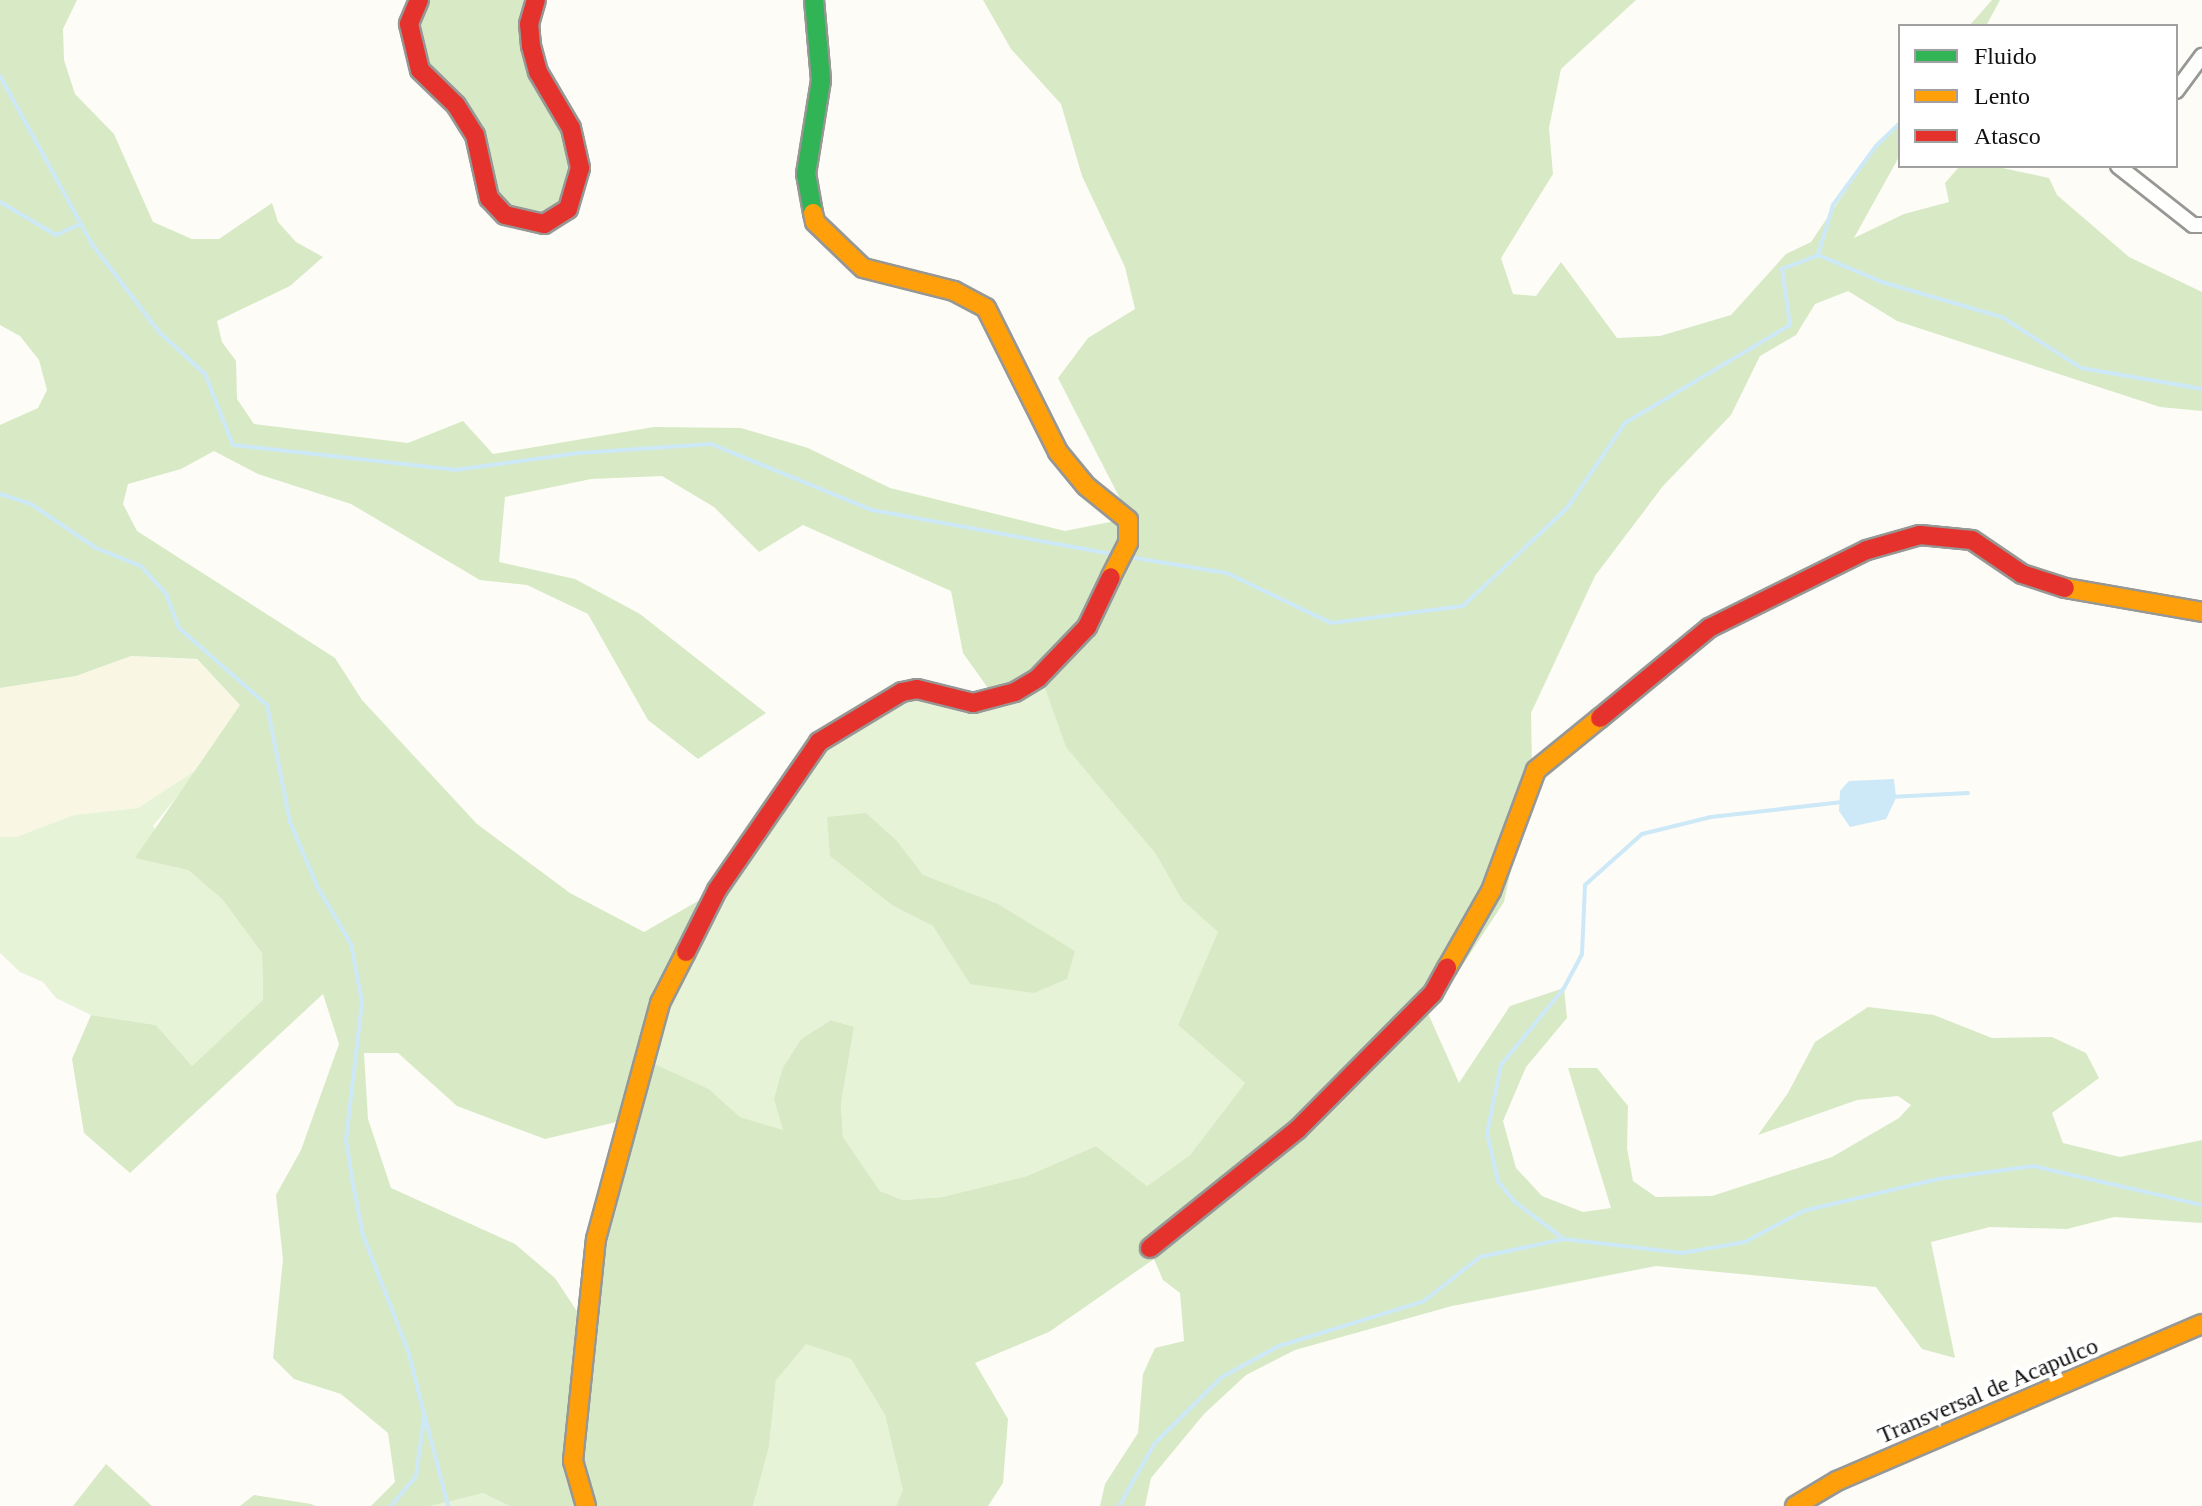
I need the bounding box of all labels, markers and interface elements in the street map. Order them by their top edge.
legend [1898,24,2178,168]
text: Fluido [1974,43,2037,69]
text: Lento [1974,83,2030,109]
text: Atasco [1974,123,2041,149]
street label: Transversal de Acapulco [1873,1331,2103,1451]

